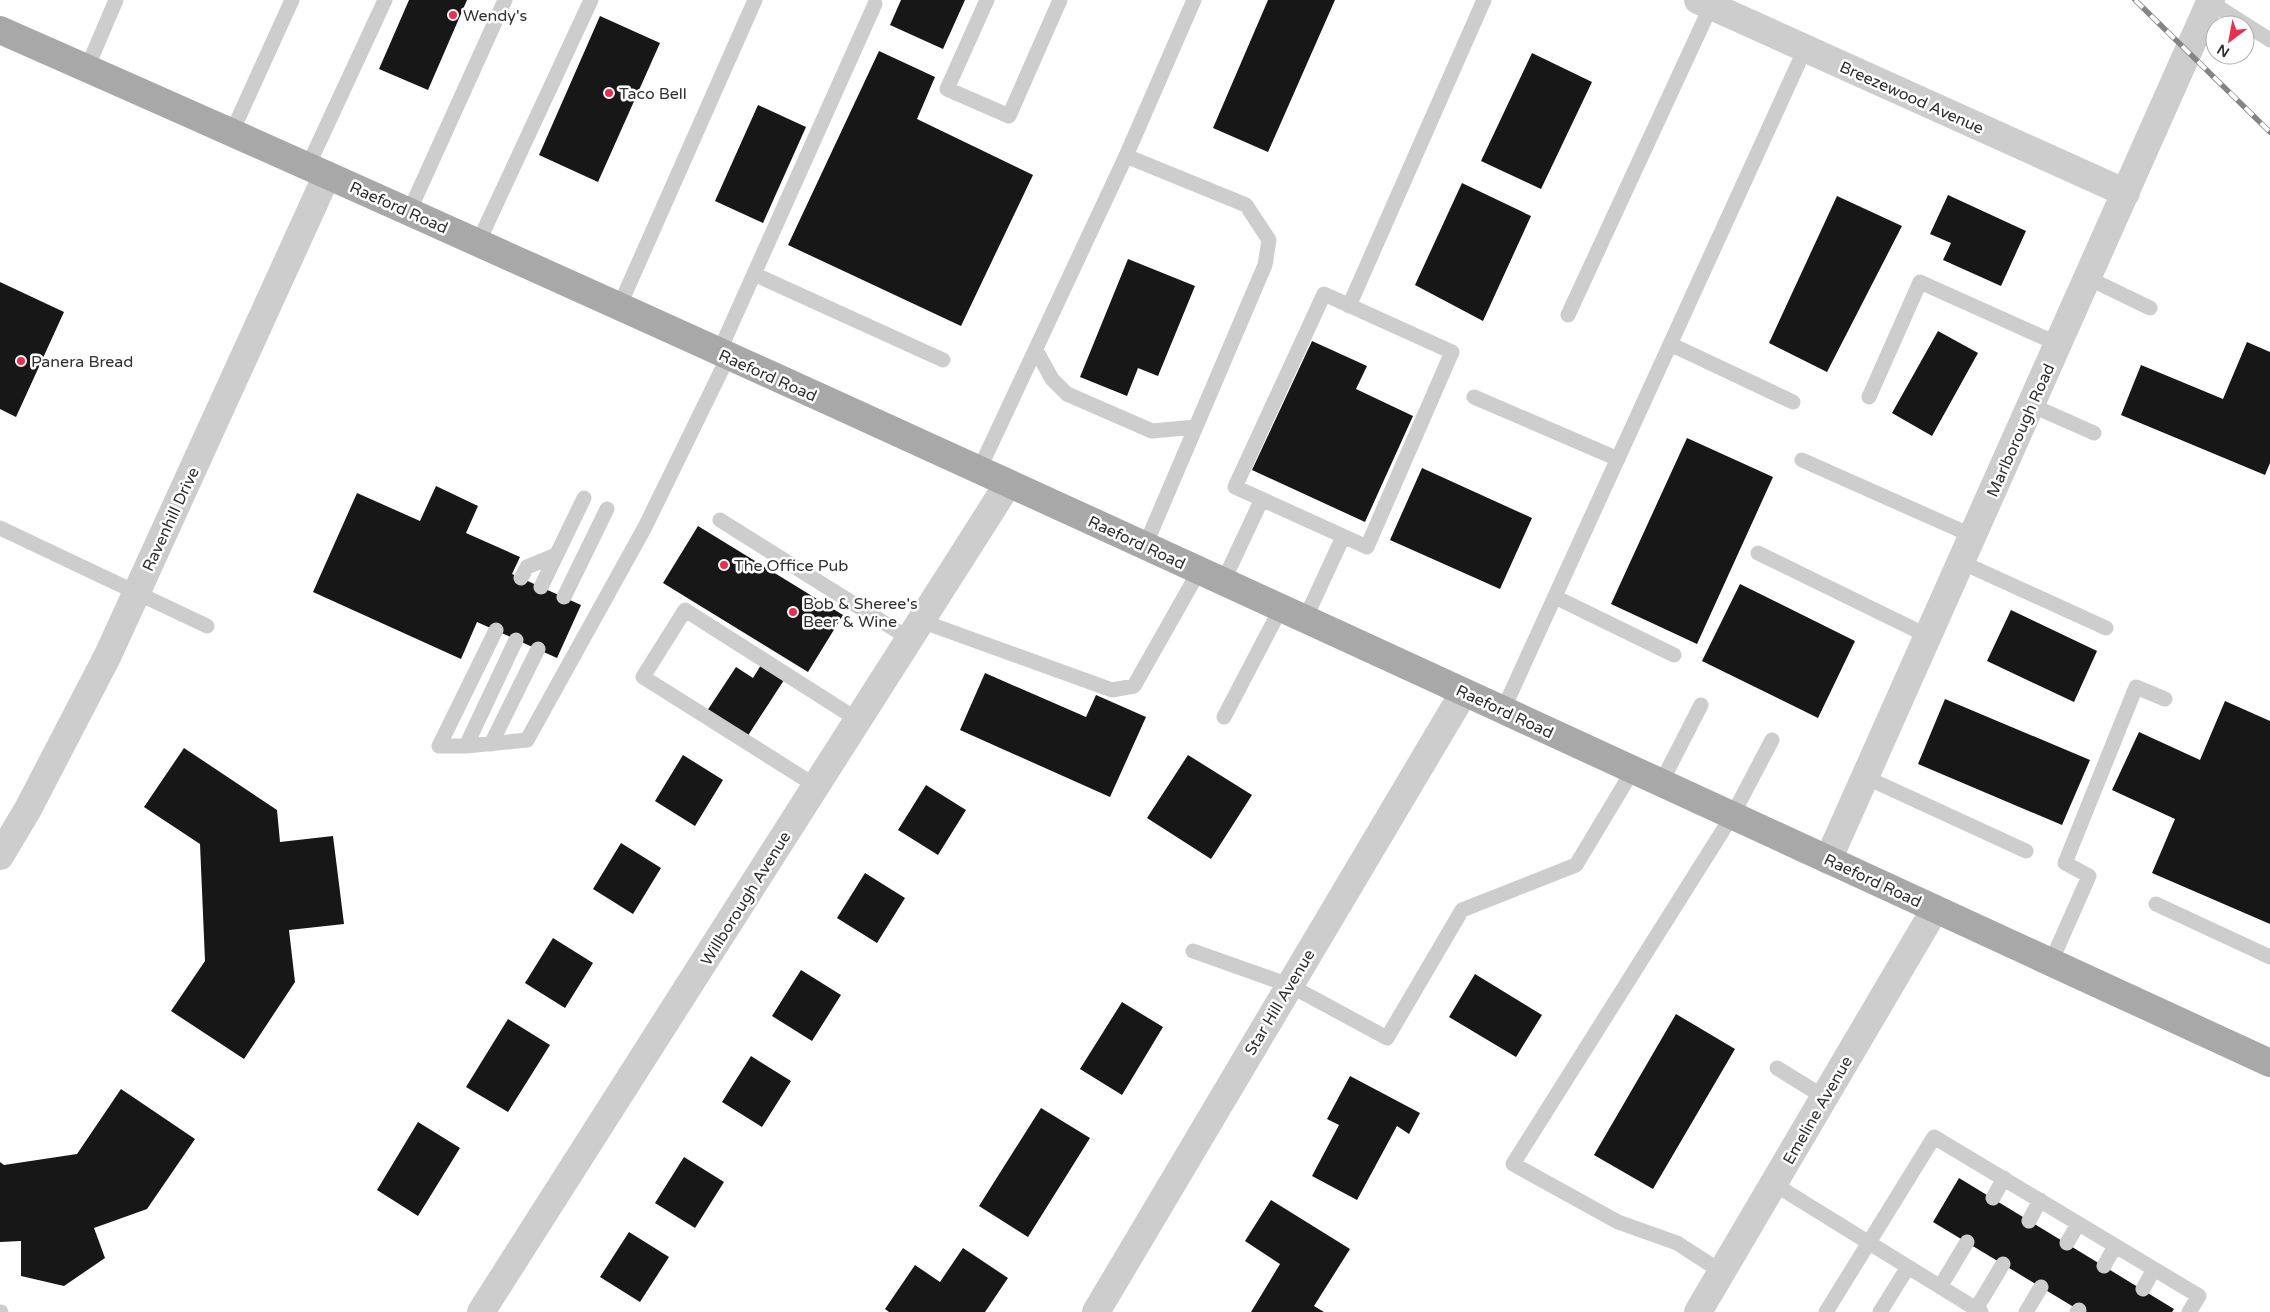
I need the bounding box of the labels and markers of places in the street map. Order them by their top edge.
place label: Wendy's [463,6,527,26]
marker: Wendy's [447,9,459,21]
place label: Taco Bell [619,84,687,104]
marker: Taco Bell [603,87,615,99]
place label: Panera Bread [31,352,133,372]
marker: Panera Bread [15,355,27,367]
place label: The Office Pub [734,556,848,576]
marker: The Office Pub [718,559,730,571]
place label: Bob & Sheree's Beer & Wine [803,594,918,632]
marker: Bob & Sheree's Beer & Wine [787,606,799,618]

